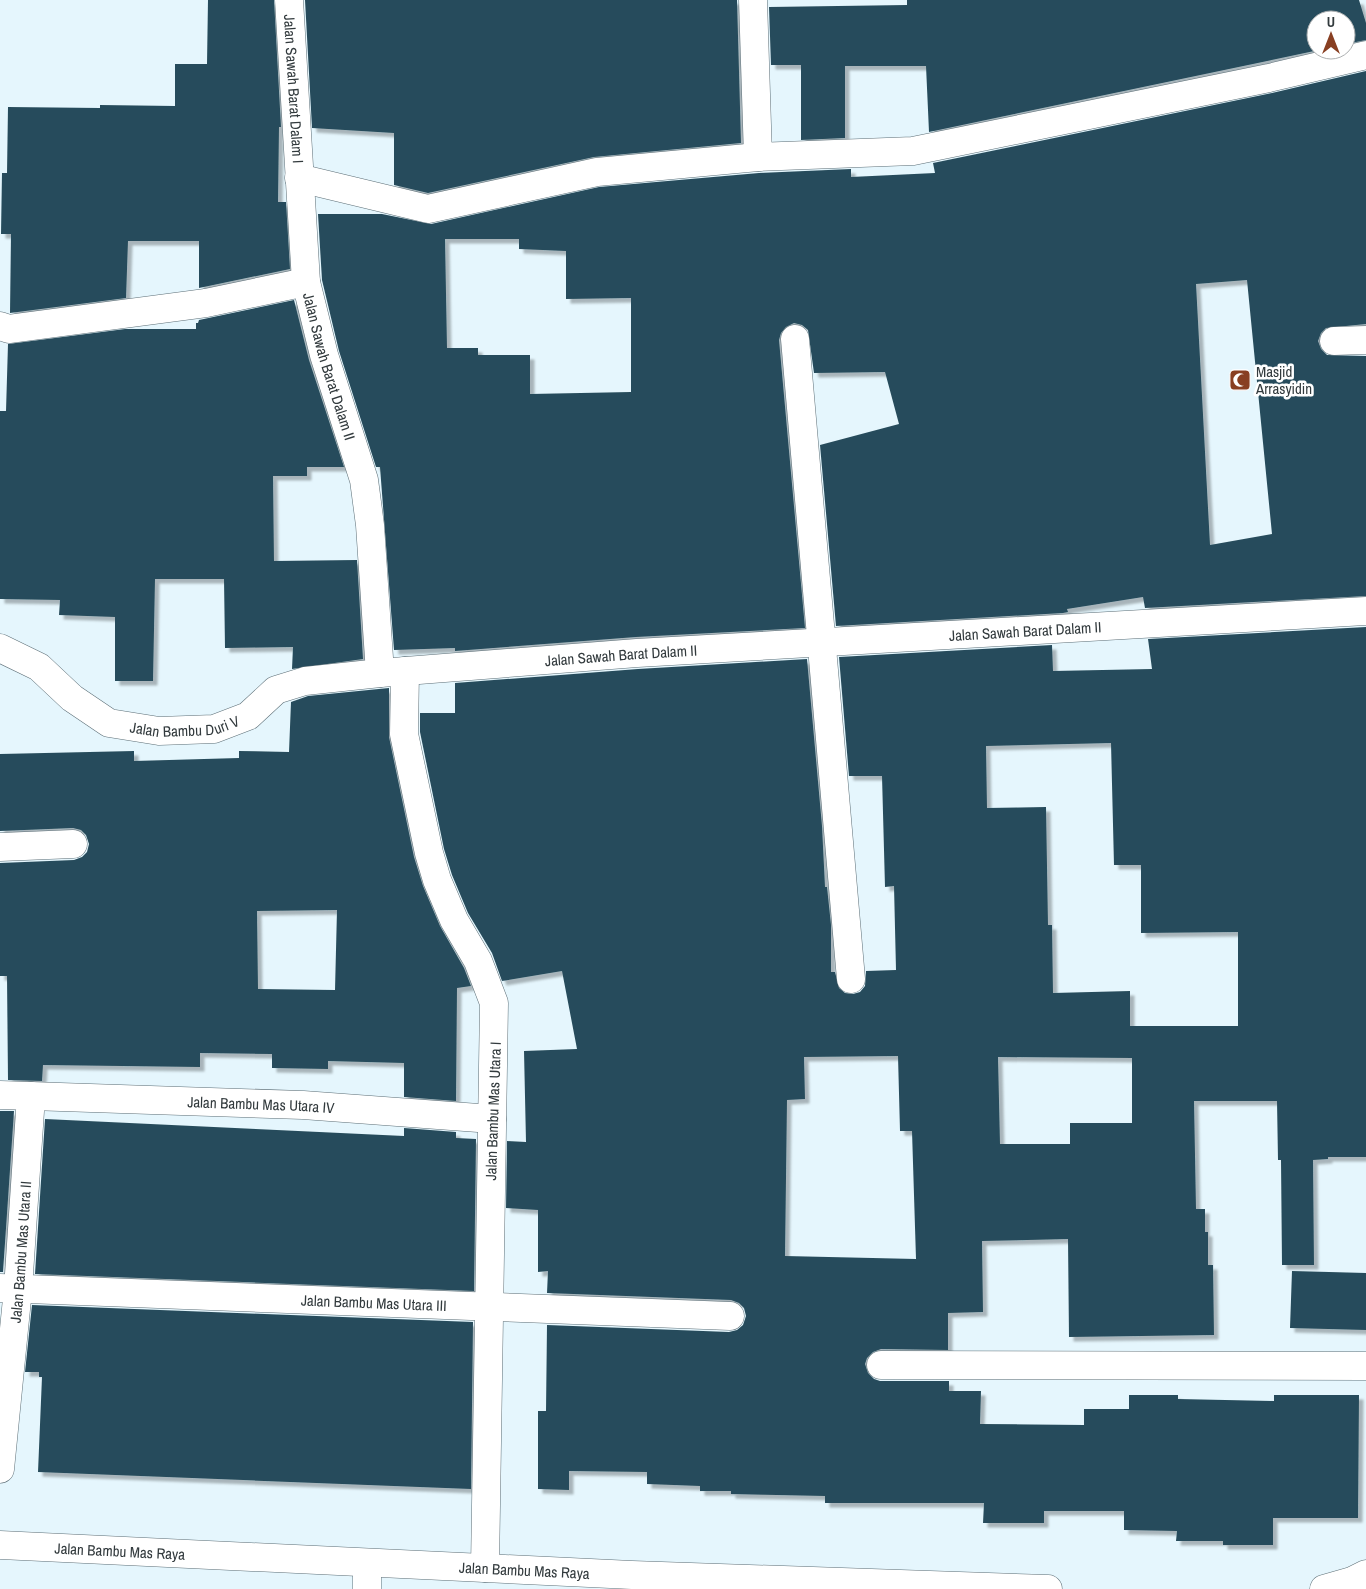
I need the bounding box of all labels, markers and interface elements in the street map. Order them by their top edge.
north arrow [1306,10,1356,60]
text: U [1327,13,1335,31]
street label: Jalan Sawah Barat Dalam I [279,14,309,164]
street label: Jalan Sawah Barat Dalam II [298,290,361,443]
place label: Masjid Arrasyidin [1255,361,1312,399]
mosque icon: Masjid Arrasyidin [1228,368,1252,392]
street label: Jalan Sawah Barat Dalam II [948,616,1102,646]
street label: Jalan Sawah Barat Dalam II [544,639,698,671]
street label: Jalan Bambu Duri V [129,710,243,741]
street label: Jalan Bambu Mas Utara I [480,1041,506,1181]
street label: Jalan Bambu Mas Utara IV [187,1091,336,1118]
street label: Jalan Bambu Mas Utara II [4,1180,36,1324]
street label: Jalan Bambu Mas Utara III [301,1289,447,1316]
street label: Jalan Bambu Mas Raya [54,1537,186,1564]
street label: Jalan Bambu Mas Raya [459,1556,590,1583]

